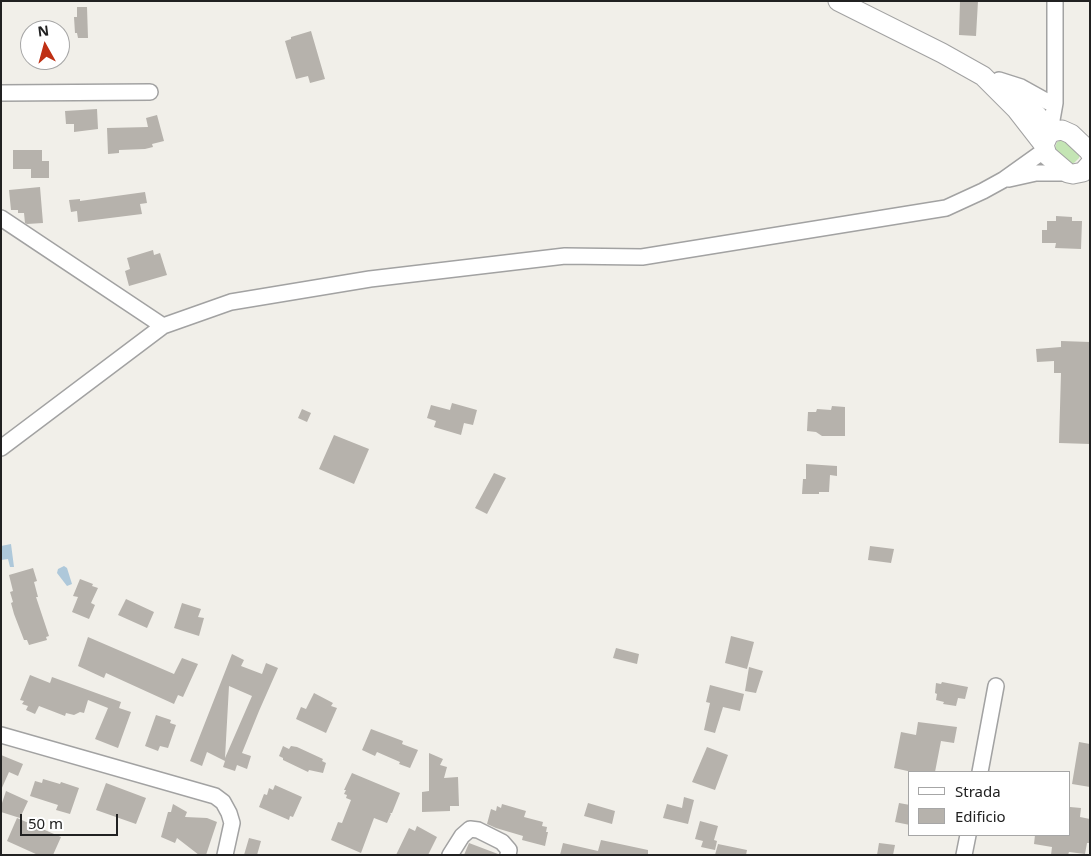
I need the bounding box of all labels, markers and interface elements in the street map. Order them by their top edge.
north arrow [20,20,70,70]
text: N [36,20,50,41]
legend [908,771,1071,836]
text: Strada [955,781,1001,801]
scale bar [22,804,120,836]
text: Edificio [955,806,1006,826]
text: 50 m [28,813,63,833]

